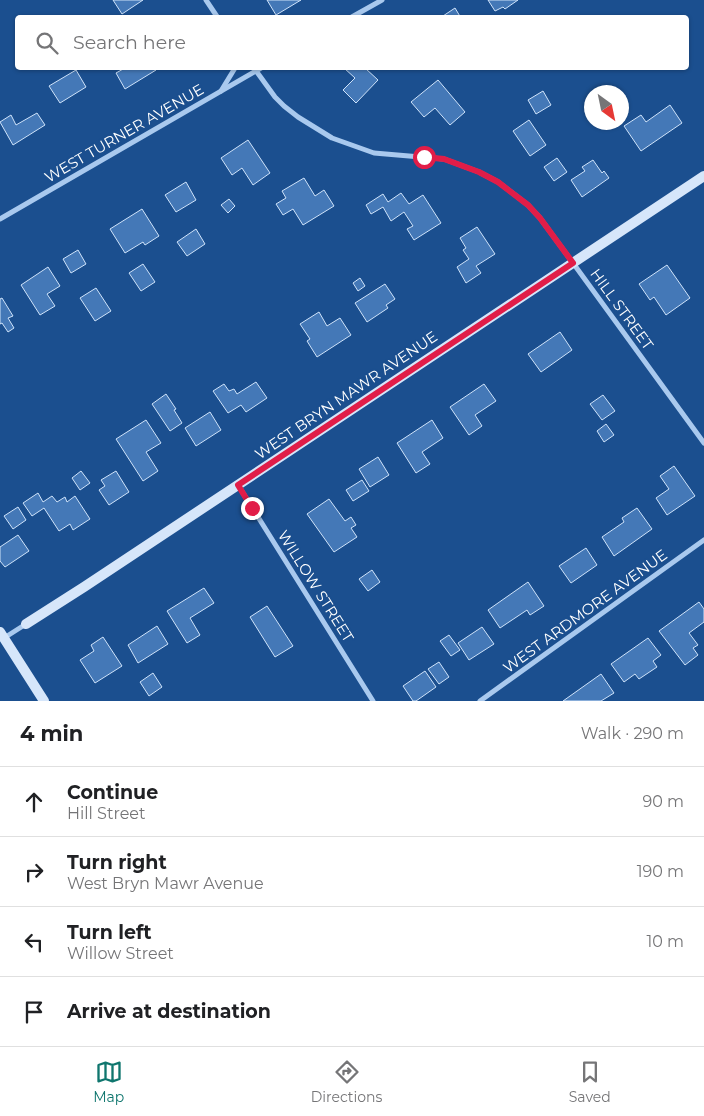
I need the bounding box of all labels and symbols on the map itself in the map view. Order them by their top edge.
street label: WEST TURNER AVENUE [41,80,207,186]
north arrow [584,85,629,130]
route start [413,146,436,169]
street label: HILL STREET [586,265,658,354]
street label: WEST BRYN MAWR AVENUE [251,327,441,463]
route end [241,497,264,520]
street label: WILLOW STREET [274,526,358,646]
street label: WEST ARDMORE AVENUE [499,545,671,677]

